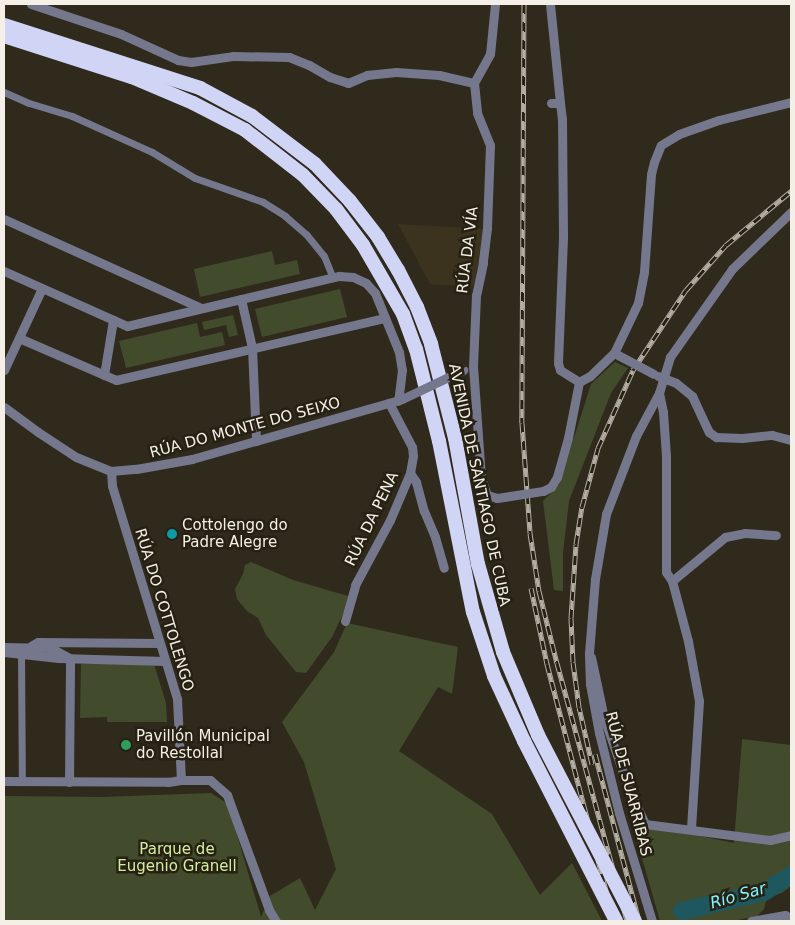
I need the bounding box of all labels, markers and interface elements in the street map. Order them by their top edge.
street label: RÚA DA VÍA [454,205,482,295]
street label: AVENIDA DE SANTIAGO DE CUBA [444,362,514,608]
street label: RÚA DO MONTE DO SEIXO [148,394,342,462]
street label: RÚA DA PENA [341,469,403,569]
place label: Cottolengo do Padre Alegre [182,516,288,551]
street label: RÚA DO COTTOLENGO [131,526,197,694]
marker: Cottolengo do Padre Alegre [166,528,178,540]
street label: RÚA DE SUARRIBAS [601,710,655,858]
place label: Pavillón Municipal do Restollal [136,727,270,762]
marker: Pavillón Municipal do Restollal [120,739,132,751]
park label: Parque de Eugenio Granell [117,840,237,875]
water label: Río Sar [708,879,768,913]

